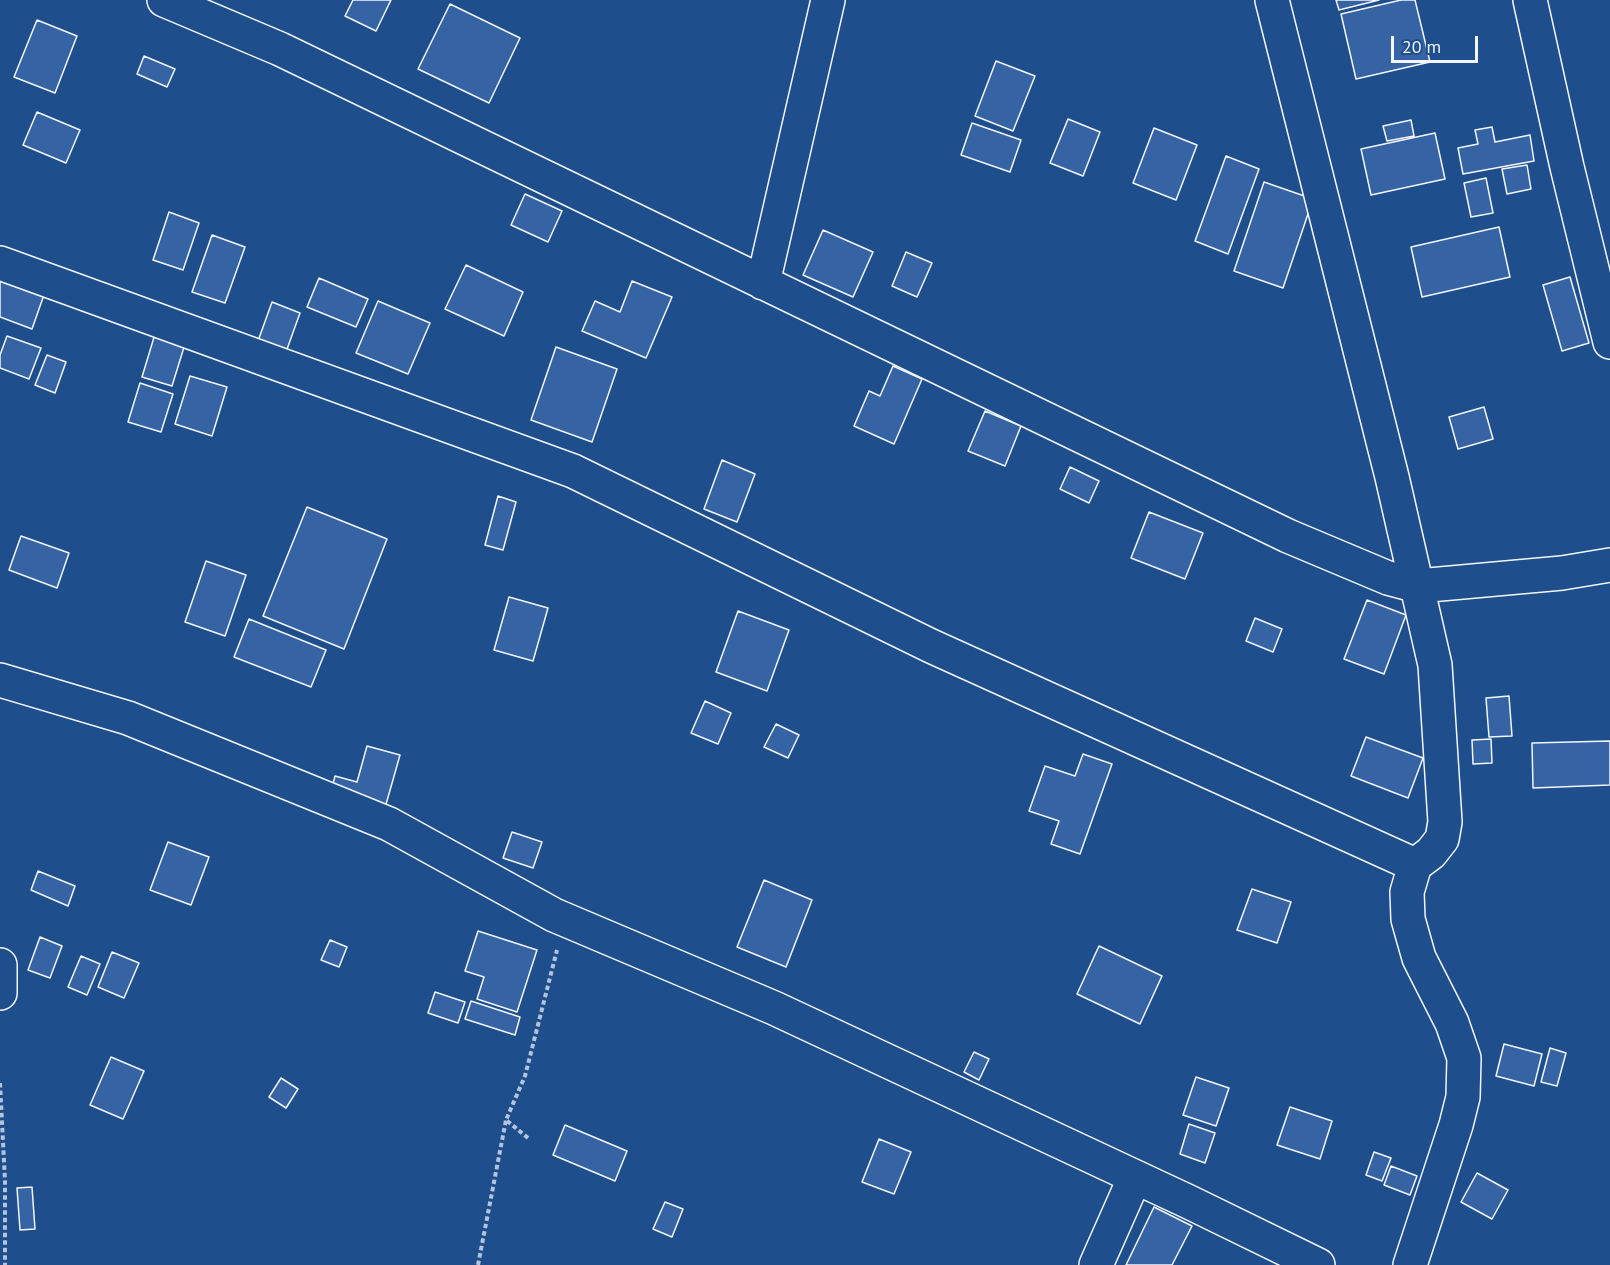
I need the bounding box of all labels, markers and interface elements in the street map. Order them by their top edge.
scale bar [1394,24,1481,62]
text: 20 m [1402,35,1441,58]

